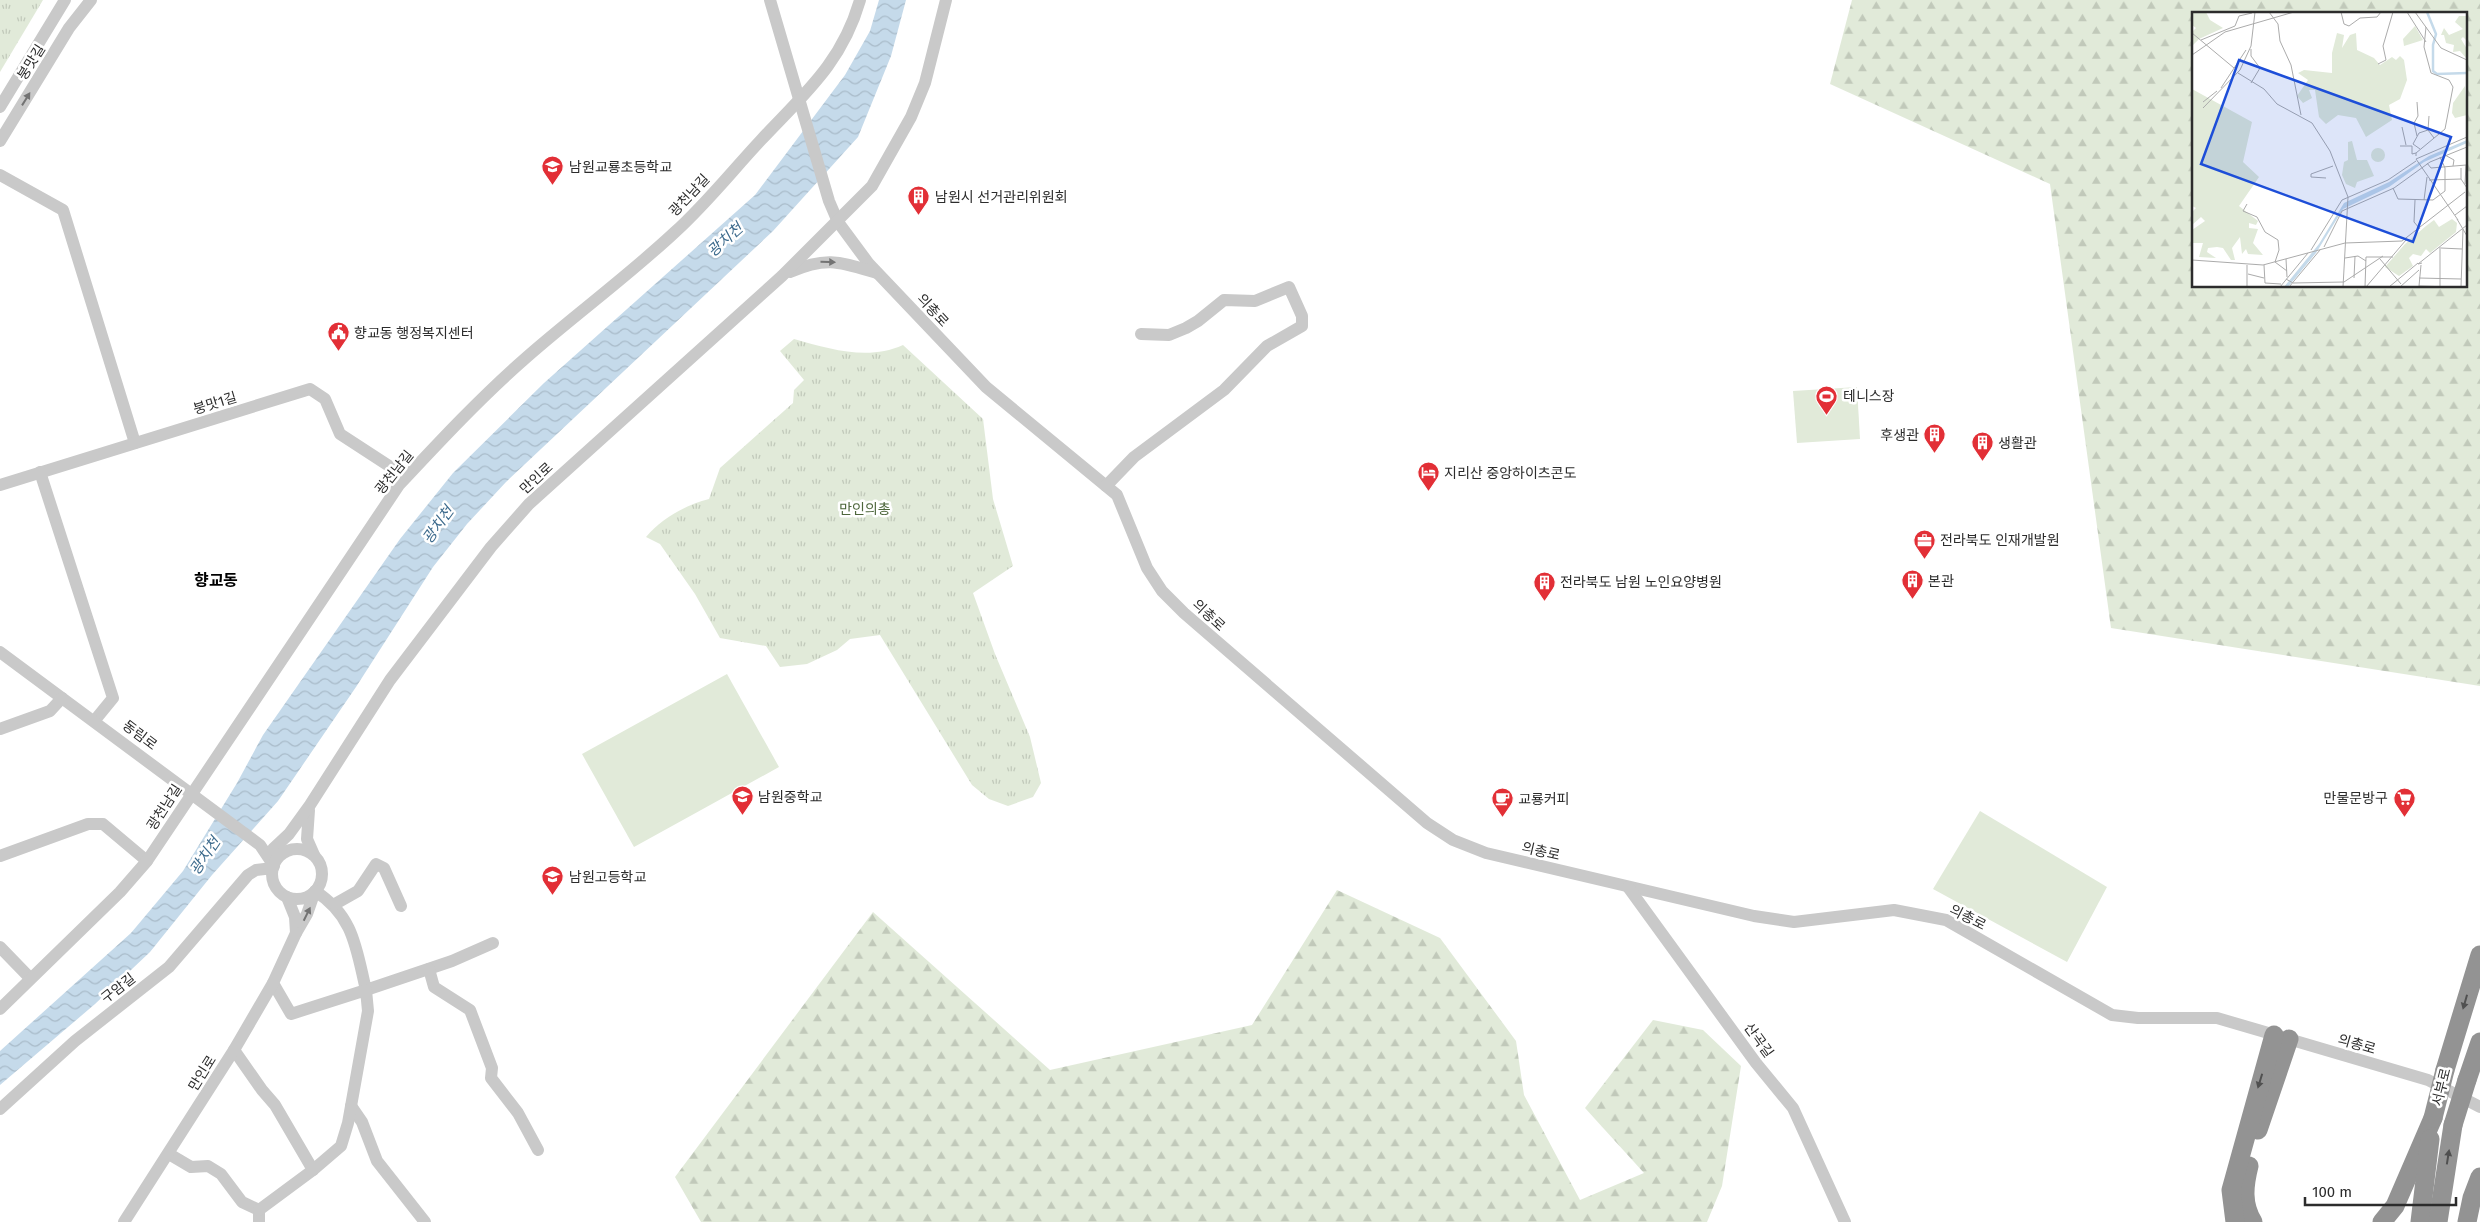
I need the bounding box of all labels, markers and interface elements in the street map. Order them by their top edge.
inset map [2192,12,2468,288]
street label: 붕맛길 [14,41,49,83]
one-way arrow [21,93,30,106]
school or university icon: 남원교룡초등학교 [541,155,565,186]
place label: 남원교룡초등학교 [569,159,672,176]
street label: 광천남길 [666,171,713,220]
building icon: 남원시 선거관리위원회 [907,185,931,216]
place label: 남원시 선거관리위원회 [935,189,1068,206]
water label: 광치천 [704,218,748,261]
one-way arrow [821,258,837,266]
street label: 의총로 [913,290,952,330]
public building icon: 향교동 행정복지센터 [326,321,350,352]
place label: 향교동 행정복지센터 [354,325,474,342]
sports icon: 테니스장 [1815,384,1839,415]
place label: 테니스장 [1843,388,1895,405]
street label: 붕맛1길 [191,389,239,418]
building icon: 후생관 [1923,423,1947,454]
place label: 후생관 [1880,427,1919,444]
building icon: 생활관 [1970,431,1994,462]
place label: 생활관 [1998,435,2037,452]
street label: 광천남길 [372,447,417,498]
street label: 만인로 [516,459,556,498]
hotel icon: 지리산 중앙하이츠콘도 [1416,461,1440,492]
place label: 지리산 중앙하이츠콘도 [1444,465,1577,482]
water label: 광치천 [419,501,459,547]
park label: 만인의총 [839,501,891,518]
office icon: 전라북도 인재개발원 [1912,528,1936,559]
place label: 전라북도 인재개발원 [1940,532,2060,549]
building icon: 본관 [1900,569,1924,600]
building icon: 전라북도 남원 노인요양병원 [1532,570,1556,601]
district label: 향교동 [194,571,238,590]
place label: 본관 [1928,573,1954,590]
place label: 전라북도 남원 노인요양병원 [1560,574,1722,591]
street label: 의총로 [1189,596,1229,635]
street label: 동림로 [119,717,160,754]
street label: 광천남길 [143,781,186,834]
school or university icon: 남원중학교 [730,785,754,816]
supermarket icon: 만물문방구 [2392,786,2416,817]
cafe icon: 교룡커피 [1490,787,1514,818]
place label: 남원중학교 [758,789,823,806]
place label: 만물문방구 [2324,790,2388,807]
place label: 교룡커피 [1518,791,1570,808]
water label: 광치천 [186,832,225,878]
street label: 의총로 [1520,839,1562,864]
school or university icon: 남원고등학교 [541,865,565,896]
place label: 남원고등학교 [569,869,646,886]
street label: 의총로 [1947,901,1989,934]
one-way arrow [303,907,311,921]
street label: 구암길 [98,970,139,1007]
one-way arrow [2460,994,2468,1009]
street label: 산곡길 [1740,1020,1777,1061]
street label: 의총로 [2336,1031,2378,1058]
street label: 만인로 [185,1052,220,1094]
street label: 서부로 [2429,1066,2454,1108]
one-way arrow [2255,1074,2263,1089]
one-way arrow [2444,1148,2452,1164]
scale bar [2305,1174,2456,1206]
text: 100 m [2312,1183,2352,1201]

